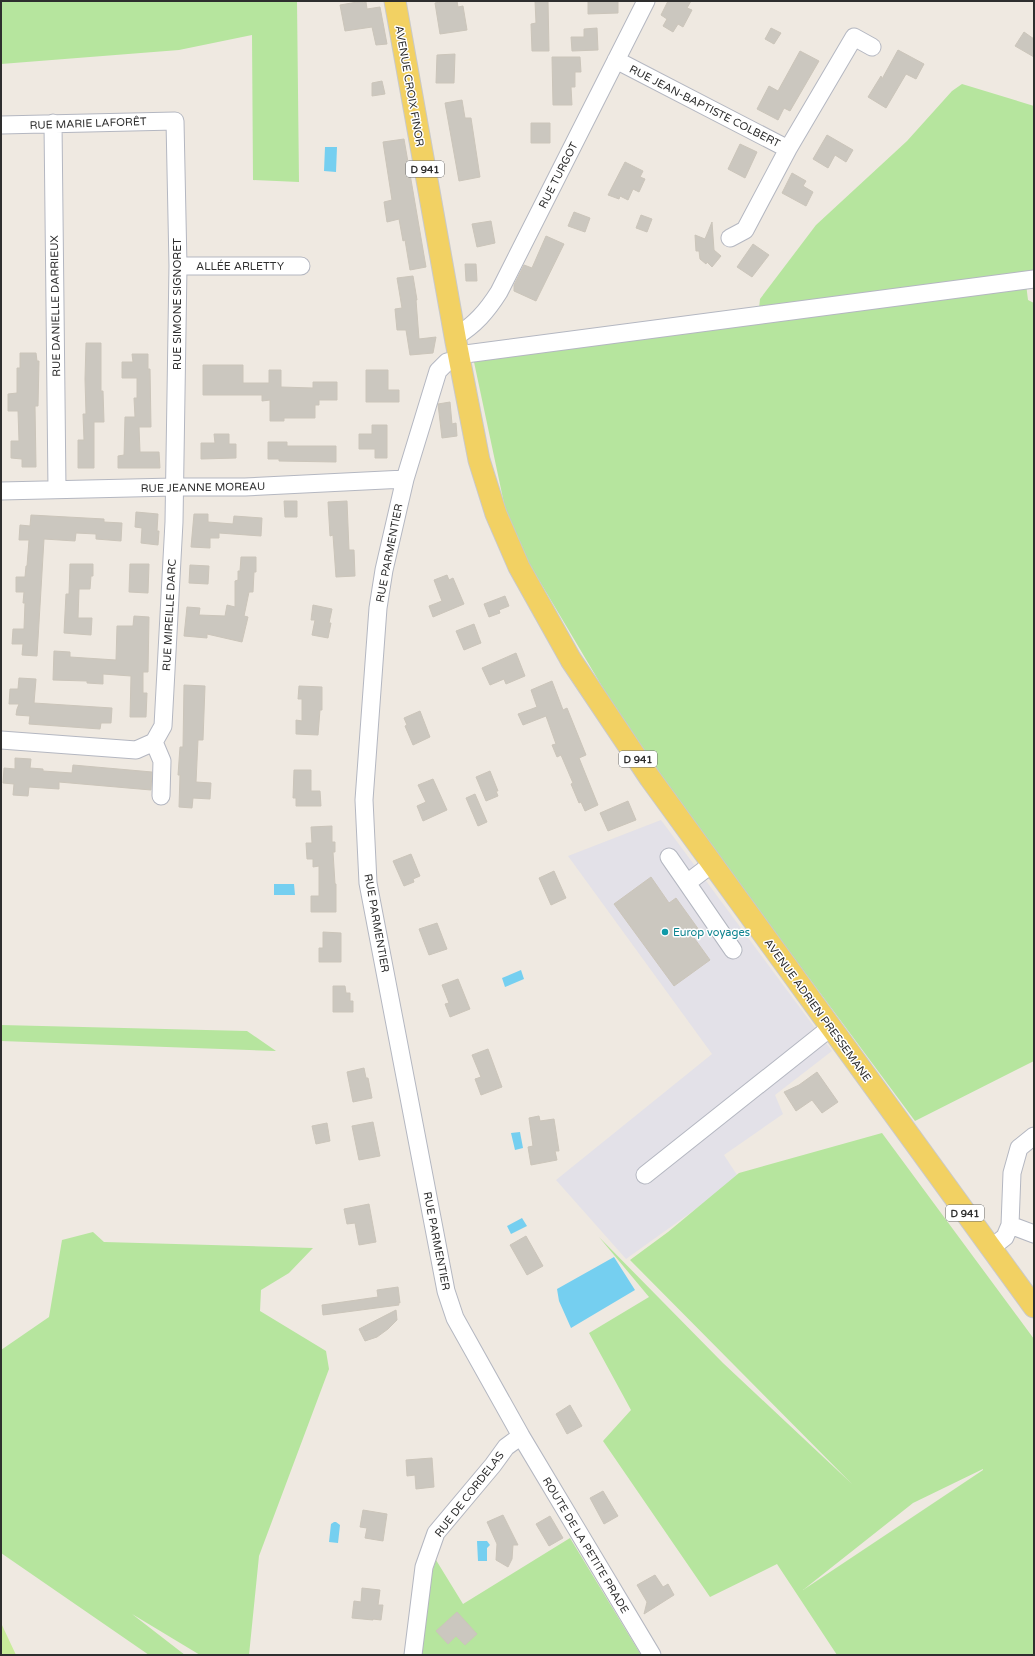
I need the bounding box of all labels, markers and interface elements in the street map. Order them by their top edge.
street label: AVENUE CROIX FINOR [392,25,427,148]
street label: RUE JEAN-BAPTISTE COLBERT [627,63,783,150]
street label: RUE MARIE LAFORÊT [29,115,147,132]
street label: RUE TURGOT [536,140,581,211]
road number: D 941 [406,161,444,177]
street label: RUE DANIELLE DARRIEUX [48,235,63,377]
street label: RUE SIMONE SIGNORET [171,238,184,370]
street label: ALLÉE ARLETTY [196,259,284,273]
street label: RUE JEANNE MOREAU [141,480,265,495]
street label: RUE PARMENTIER [374,503,405,603]
street label: RUE MIREILLE DARC [160,558,179,671]
road number: D 941 [619,751,657,767]
street label: RUE PARMENTIER [361,873,392,974]
place label: Europ voyages [673,926,750,939]
marker: Europ voyages [660,927,670,937]
street label: AVENUE ADRIEN PRESSEMANE [761,936,874,1084]
street label: RUE PARMENTIER [421,1191,452,1292]
road number: D 941 [946,1205,984,1221]
street label: RUE DE CORDELAS [432,1449,507,1540]
street label: ROUTE DE LA PETITE PRADE [540,1475,631,1616]

